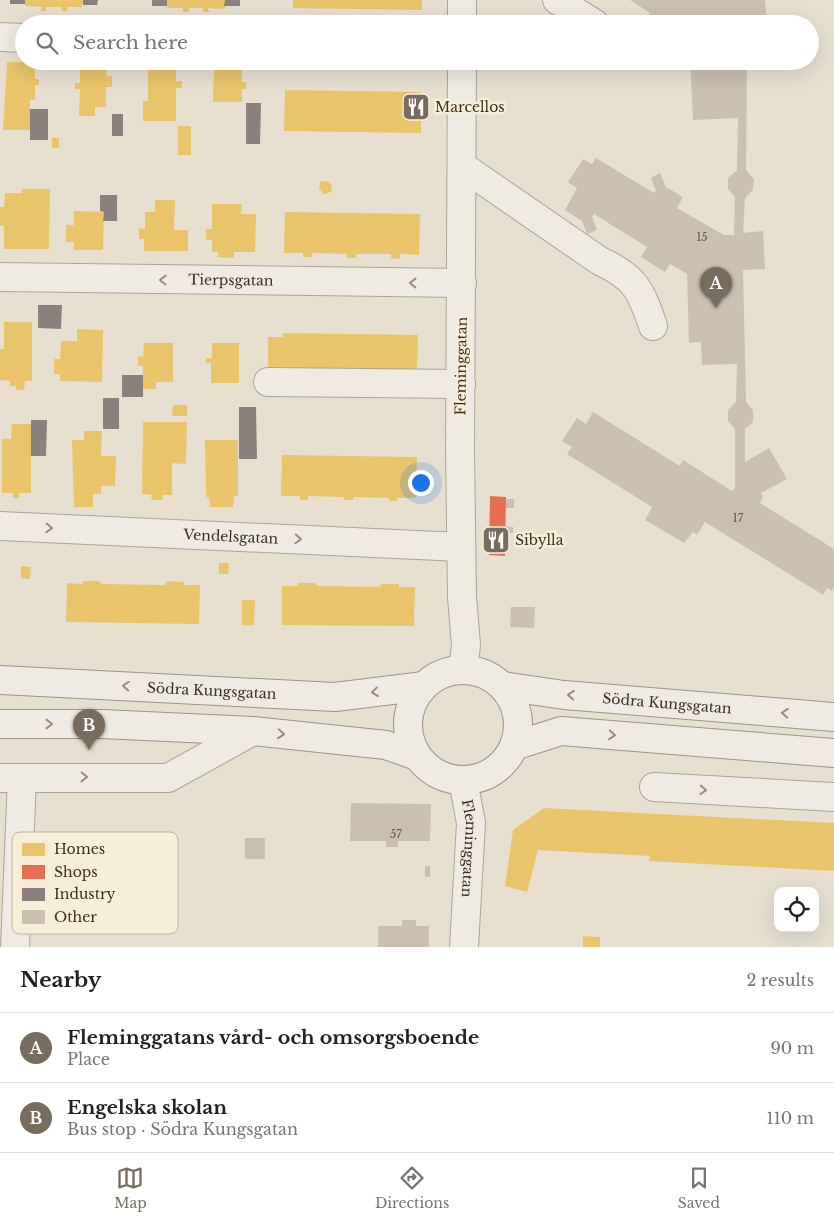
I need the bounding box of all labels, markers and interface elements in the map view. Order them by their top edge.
search box [15,15,819,70]
icon: search [33,29,61,57]
text: Search here [73,31,188,54]
restaurant icon: Marcellos [401,92,431,122]
place label: Marcellos [435,98,505,116]
house number: 15 [696,230,708,244]
pin: A [700,267,732,308]
street label: Tierpsgatan [188,270,274,290]
one-way arrow [159,274,167,285]
one-way arrow [409,278,417,288]
street label: Fleminggatan [451,316,471,415]
your location [408,470,434,496]
house number: 17 [733,511,744,525]
one-way arrow [45,523,53,534]
street label: Vendelsgatan [182,525,279,548]
restaurant icon: Sibylla [481,525,511,555]
place label: Sibylla [515,531,564,549]
one-way arrow [295,534,303,545]
street label: Södra Kungsgatan [147,678,277,703]
one-way arrow [122,681,130,692]
one-way arrow [371,686,379,697]
street label: Södra Kungsgatan [602,689,733,718]
one-way arrow [567,690,575,701]
one-way arrow [781,708,789,719]
pin: B [73,709,105,750]
one-way arrow [45,719,53,729]
one-way arrow [277,728,285,739]
one-way arrow [608,729,616,740]
one-way arrow [80,772,88,782]
one-way arrow [699,784,707,795]
street label: Fleminggatan [458,798,480,898]
house number: 57 [390,827,402,841]
legend [12,832,178,934]
text: Homes [54,840,105,858]
text: Shops [54,863,98,881]
text: Industry [54,885,116,903]
map controls [774,887,819,932]
button: locate [774,887,819,932]
text: Other [54,908,97,926]
text: Nearby [20,967,101,993]
text: 2 results [746,970,814,990]
text: Fleminggatans vård- och omsorgsboende [67,1026,479,1049]
text: A [30,1038,42,1058]
text: 90 m [771,1038,814,1058]
text: Place [67,1049,110,1069]
text: Engelska skolan [67,1096,227,1119]
text: B [30,1108,42,1128]
text: 110 m [767,1108,814,1128]
text: Bus stop · Södra Kungsgatan [67,1119,298,1139]
tab: Map [114,1164,147,1212]
tab: Directions [375,1164,449,1212]
tab: Saved [678,1164,720,1212]

